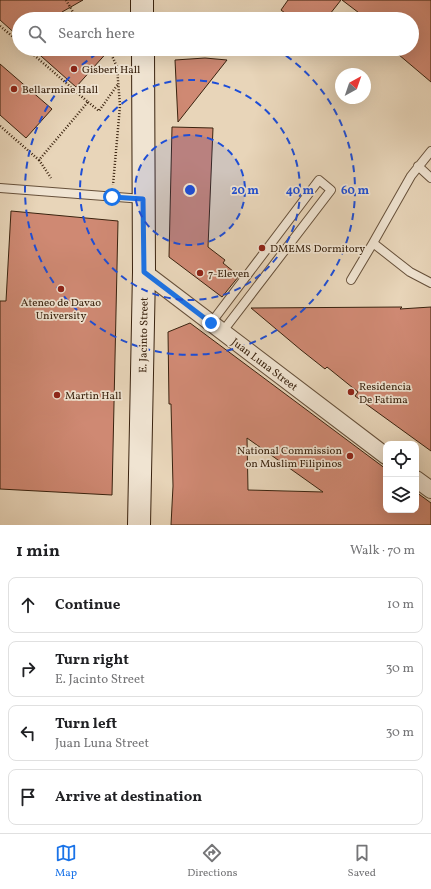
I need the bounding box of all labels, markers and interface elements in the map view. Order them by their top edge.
search box [12,12,419,56]
icon: search [26,23,48,45]
text: Search here [58,24,135,45]
place label: Gisbert Hall [82,63,140,78]
marker: Gisbert Hall [69,64,79,74]
north arrow [335,68,371,104]
place label: Bellarmine Hall [22,83,98,98]
marker: Bellarmine Hall [9,84,19,94]
centre of rings [183,183,197,197]
text: 20 m [231,183,259,199]
text: 40 m [286,183,315,199]
text: 60 m [341,183,369,199]
route start [103,188,121,206]
place label: DMEMS Dormitory [270,242,365,257]
marker: DMEMS Dormitory [257,243,267,253]
place label: 7-Eleven [208,267,250,282]
marker: 7-Eleven [195,268,205,278]
marker: Ateneo de Davao University [56,284,66,294]
place label: Ateneo de Davao University [21,296,101,324]
street label: E. Jacinto Street [136,297,153,373]
route end [202,314,220,332]
street label: Juan Luna Street [228,335,300,395]
place label: Residencia De Fatima [359,380,412,408]
marker: Residencia De Fatima [346,387,356,397]
place label: Martin Hall [65,389,122,404]
marker: Martin Hall [52,390,62,400]
map controls [383,441,419,513]
button: locate [383,441,419,477]
place label: National Commission on Muslim Filipinos [237,444,342,472]
marker: National Commission on Muslim Filipinos [345,451,355,461]
button: layers [383,477,419,513]
text: 1 min [16,540,60,563]
text: Walk · 70 m [350,542,415,560]
icon: ahead [17,594,39,616]
text: Continue [55,595,120,616]
text: 10 m [387,596,414,614]
text: Turn right [55,650,129,671]
icon: right [17,658,39,680]
text: 30 m [386,660,414,678]
text: E. Jacinto Street [55,671,145,689]
text: Turn left [55,714,117,735]
icon: left [17,722,39,744]
text: 30 m [386,724,414,742]
text: Juan Luna Street [55,735,149,753]
icon: arrive [17,786,39,808]
text: Arrive at destination [55,787,202,808]
tab: Map [55,842,77,881]
tab: Directions [187,842,238,881]
tab: Saved [348,842,376,881]

